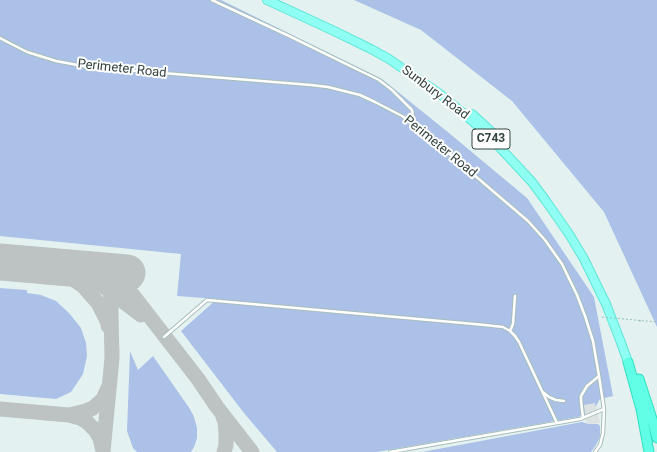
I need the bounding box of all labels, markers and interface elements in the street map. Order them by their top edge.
street label: Perimeter Road [77,57,167,81]
street label: Sunbury Road [398,63,472,123]
street label: Perimeter Road [400,113,480,181]
road number: C743 [472,129,510,149]

